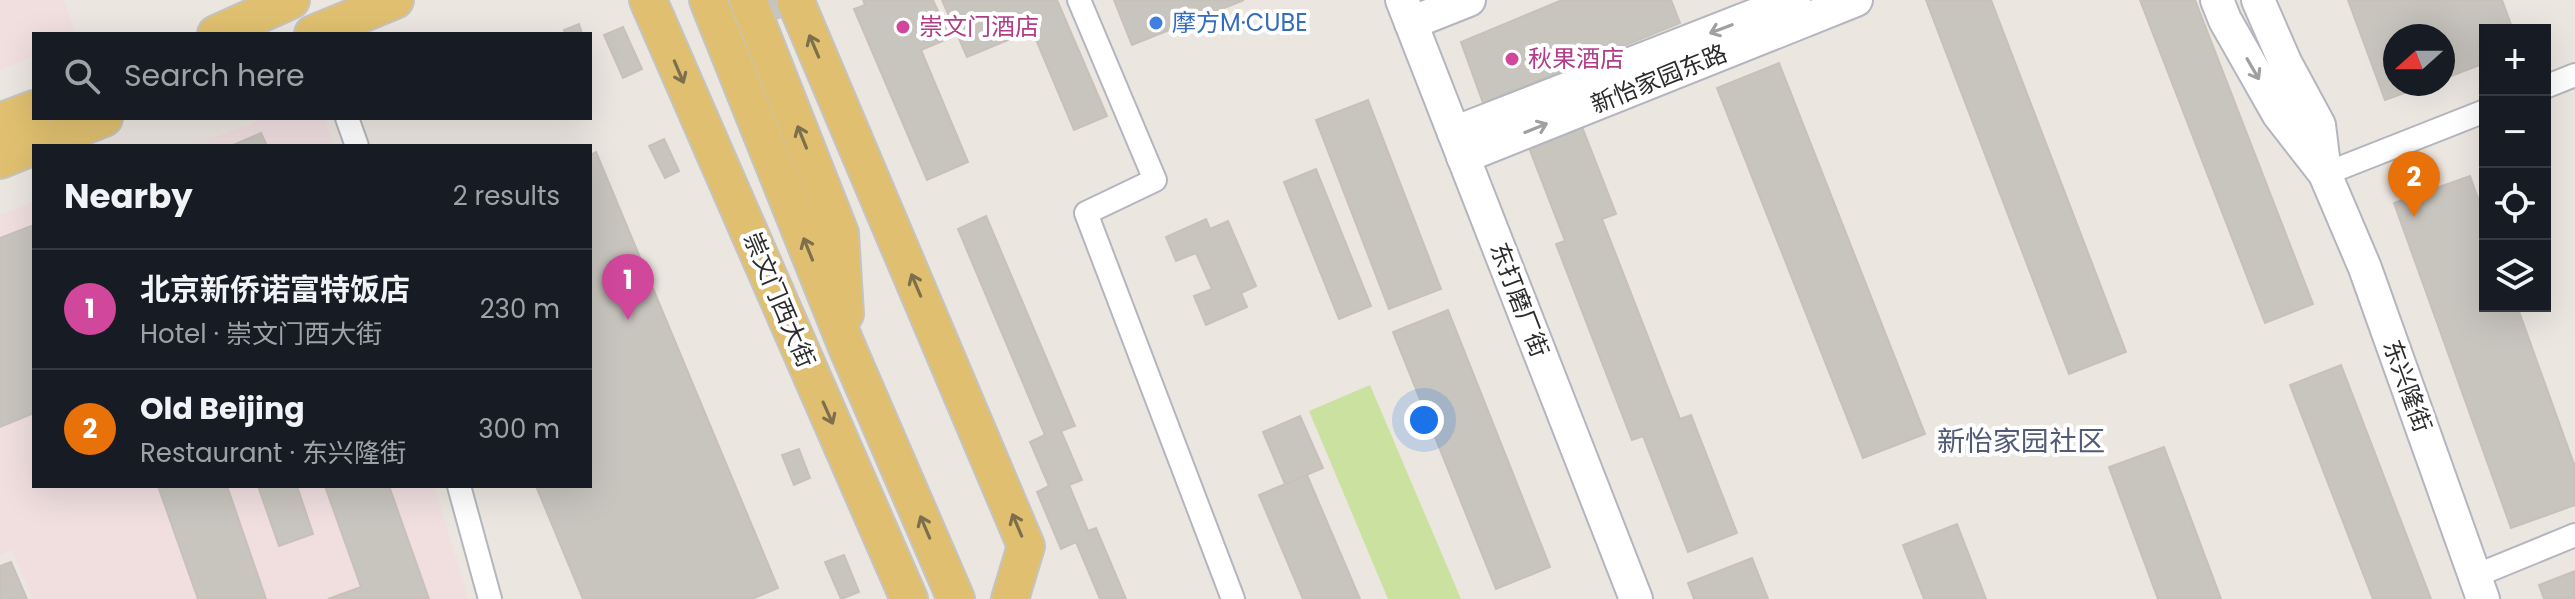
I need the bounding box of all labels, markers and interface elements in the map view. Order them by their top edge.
place label: 摩方M·CUBE [1172,6,1308,39]
place label: 崇文门酒店 [919,10,1039,43]
marker: 摩方M·CUBE [1147,14,1165,32]
marker: 崇文门酒店 [894,18,912,36]
one-way arrow [1709,23,1734,37]
north arrow [2383,24,2455,96]
map controls [2479,24,2551,312]
button: + [2479,24,2551,96]
search box [32,32,592,120]
one-way arrow [806,34,821,59]
street label: 新怡家园东路 [1586,36,1732,121]
place label: 秋果酒店 [1528,42,1624,75]
marker: 秋果酒店 [1503,50,1521,68]
icon: search [60,54,104,98]
text: Search here [124,54,305,97]
one-way arrow [2245,57,2261,80]
one-way arrow [673,59,688,83]
button: − [2479,96,2551,168]
one-way arrow [1523,120,1548,135]
one-way arrow [794,125,808,150]
pin: 2 [2388,151,2440,217]
button: locate [2479,168,2551,240]
text: Nearby [64,172,193,220]
text: 2 results [453,178,560,214]
street label: 崇文门西大街 [736,227,823,373]
one-way arrow [800,237,814,262]
street label: 东打磨厂街 [1483,238,1556,362]
button: layers [2479,240,2551,312]
pin: 1 [602,254,654,320]
text: 北京新侨诺富特饭店 [140,268,410,311]
one-way arrow [908,274,923,298]
text: 1 [85,291,95,327]
text: 230 m [480,291,560,327]
text: Hotel · 崇文门西大街 [140,316,382,352]
street label: 东兴隆街 [2376,335,2439,437]
text: Old Beijing [140,387,305,430]
one-way arrow [821,400,836,425]
your location [1404,400,1444,440]
text: 2 [83,411,97,447]
text: 300 m [478,411,560,447]
district label: 新怡家园社区 [1937,422,2105,461]
text: Restaurant · 东兴隆街 [140,435,406,471]
one-way arrow [1009,513,1023,538]
one-way arrow [917,516,932,540]

